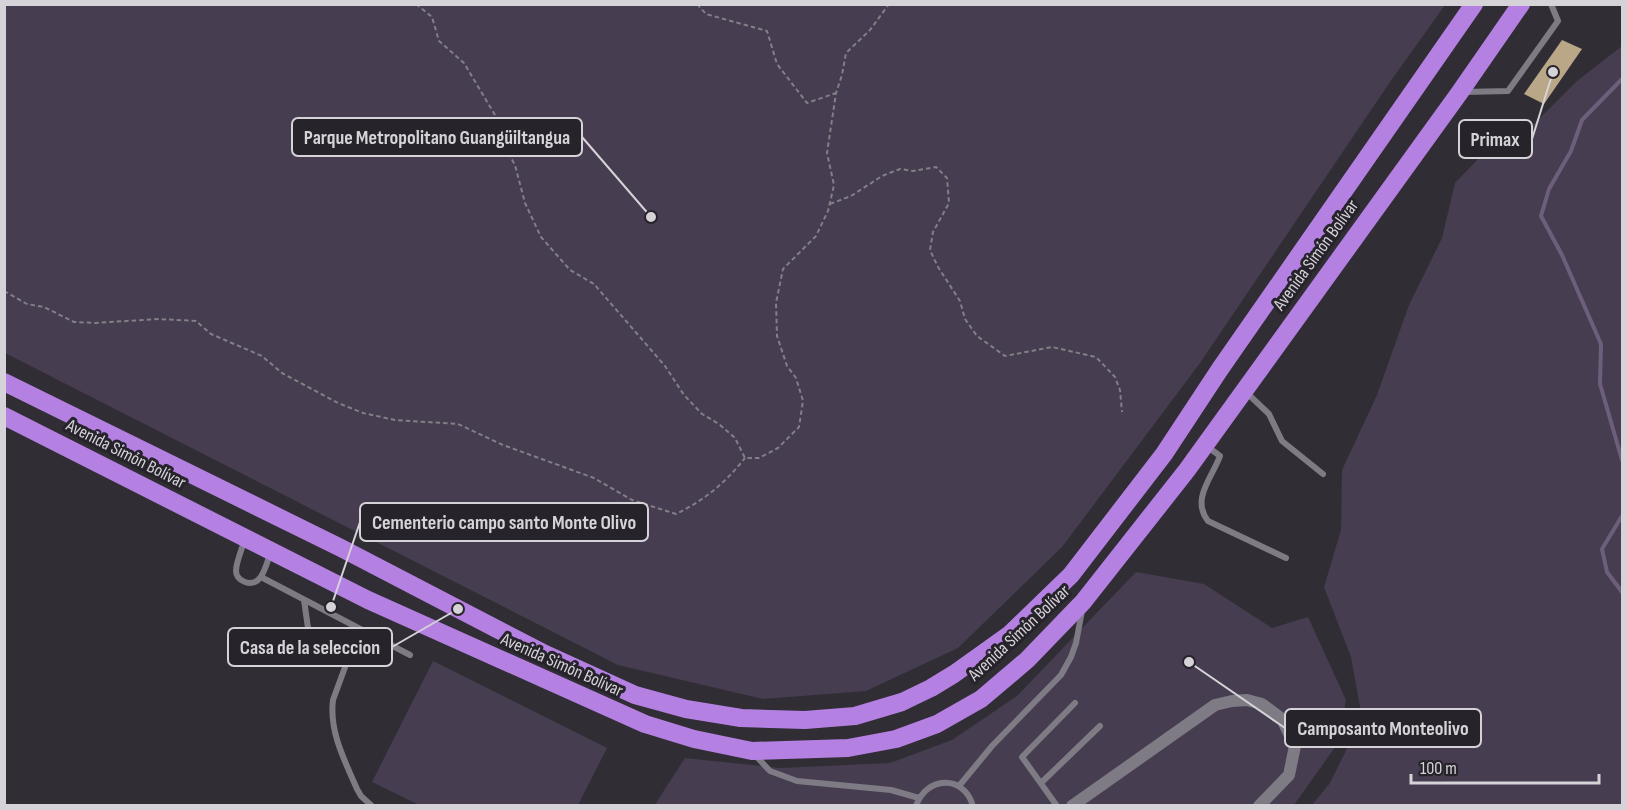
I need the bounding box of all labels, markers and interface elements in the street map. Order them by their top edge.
callout: Parque Metropolitano Guangüiltangua [292,118,582,156]
callout: Primax [1459,120,1532,158]
text: Parque Metropolitano Guangüiltangua [304,126,570,150]
text: Primax [1471,128,1520,152]
street label: Avenida Simón Bolívar [1268,196,1363,315]
street label: Avenida Simón Bolívar [62,414,189,493]
callout: Cementerio campo santo Monte Olivo [360,503,648,541]
text: Cementerio campo santo Monte Olivo [372,511,636,535]
street label: Avenida Simón Bolívar [963,580,1074,686]
callout: Casa de la seleccion [228,628,392,666]
street label: Avenida Simón Bolívar [497,628,626,701]
text: Casa de la seleccion [240,636,380,660]
callout: Camposanto Monteolivo [1285,709,1481,747]
text: Camposanto Monteolivo [1297,717,1469,741]
scale bar [1411,747,1598,785]
text: 100 m [1420,758,1457,779]

